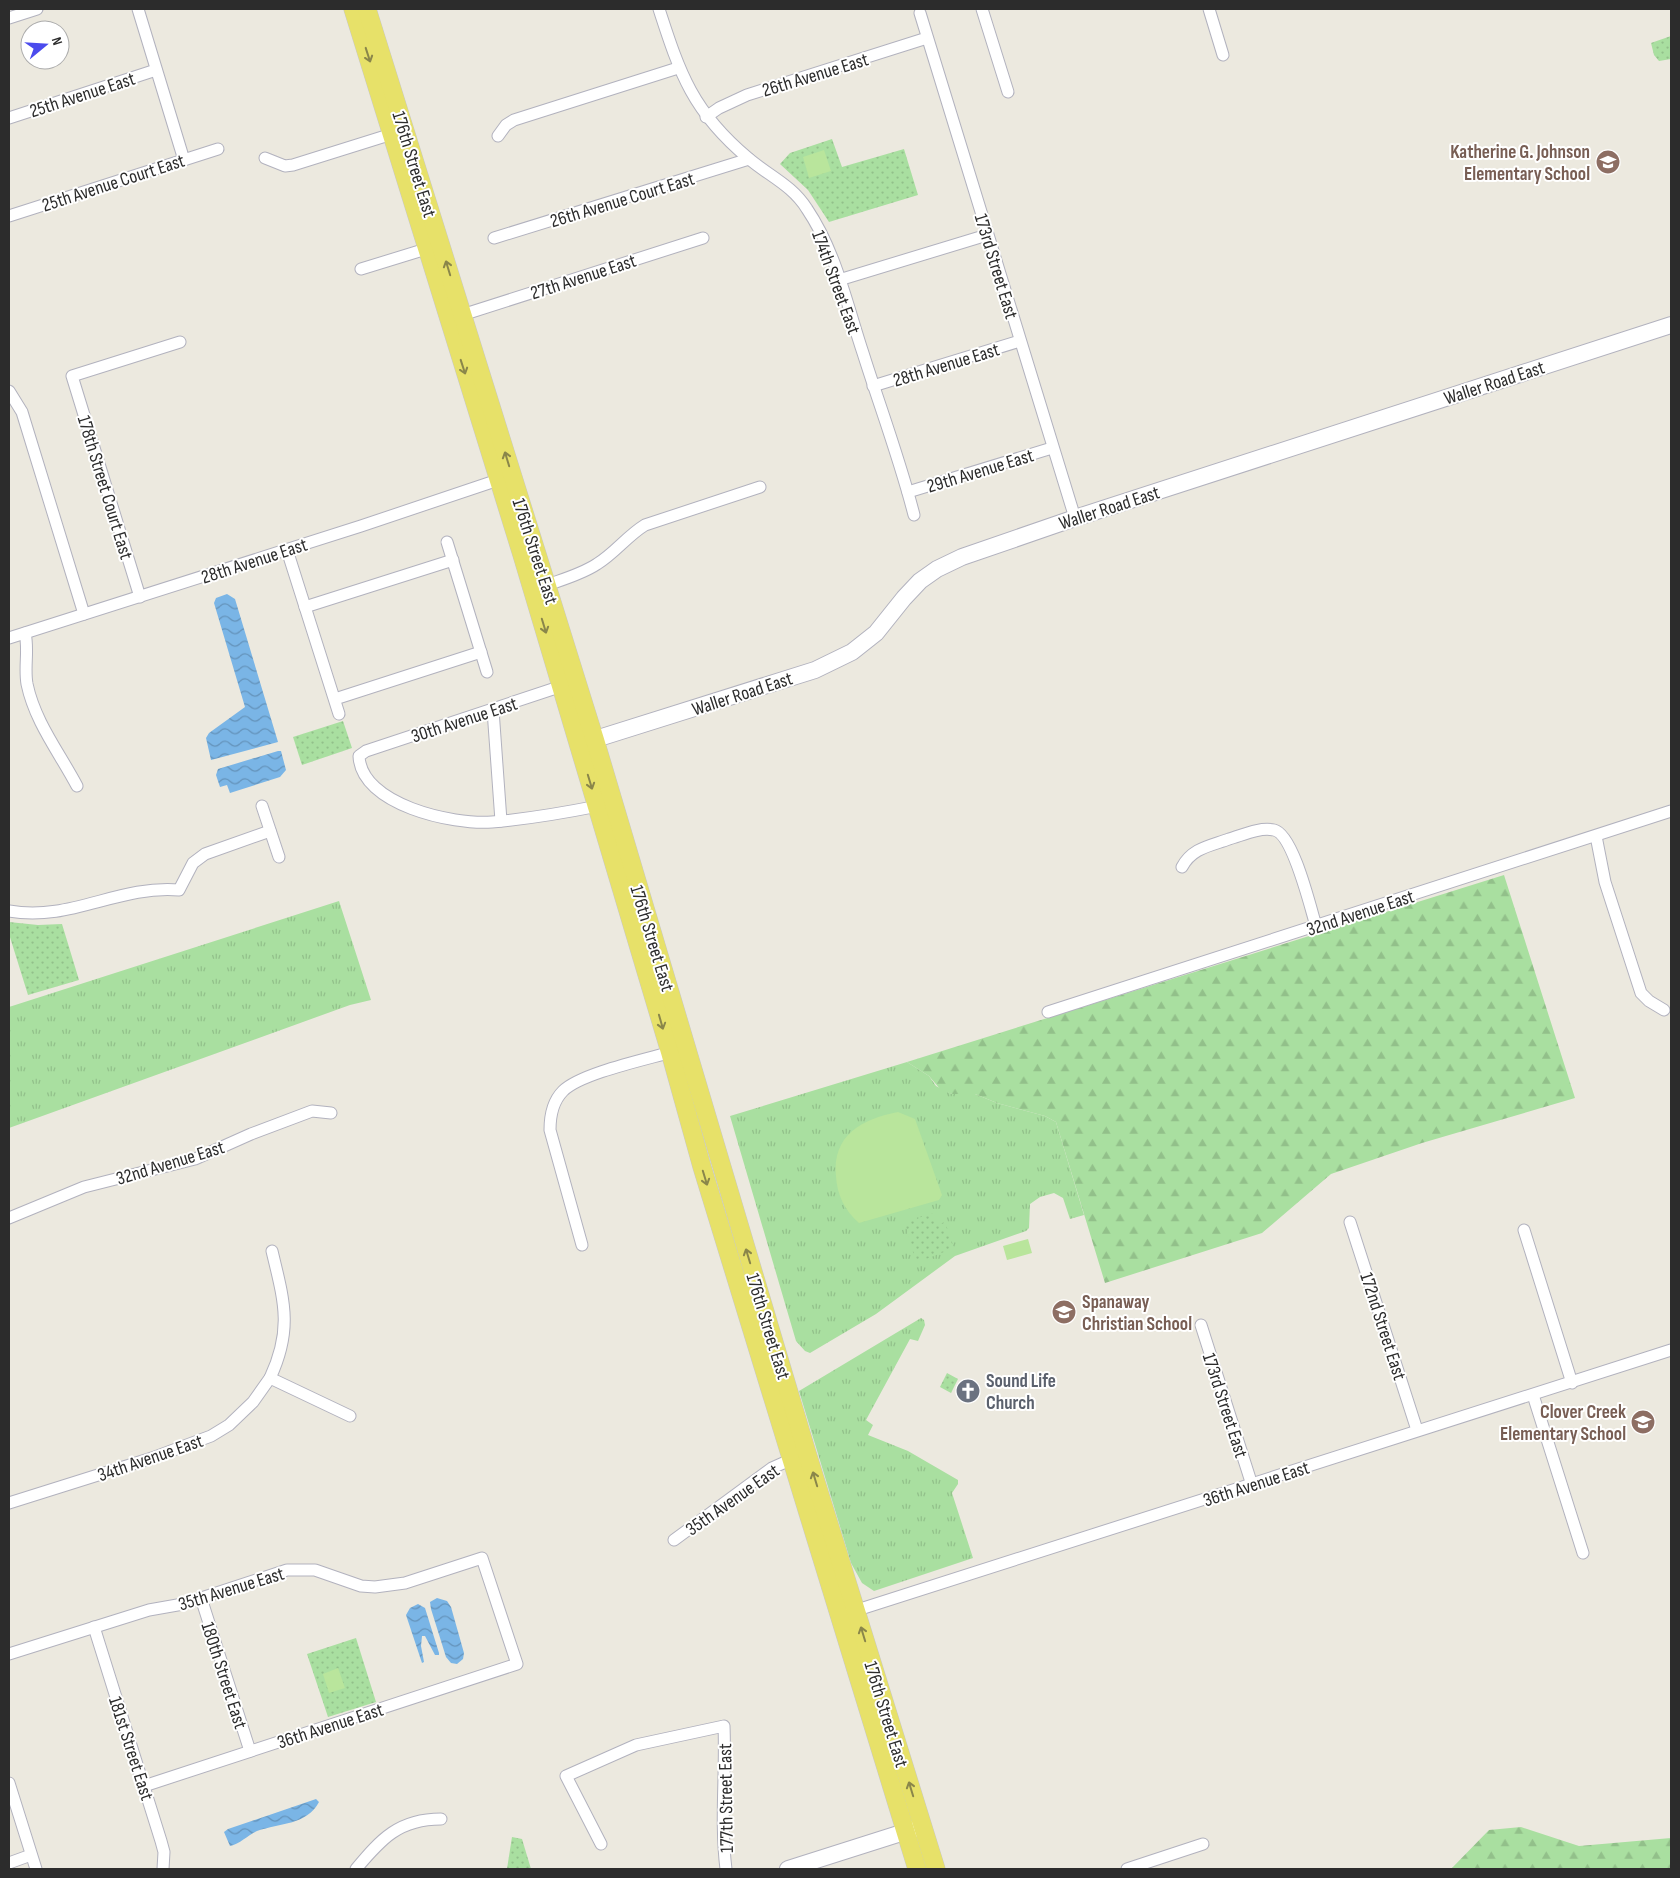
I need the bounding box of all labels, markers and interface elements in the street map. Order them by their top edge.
north arrow [20,20,70,70]
text: N [48,35,66,47]
one-way arrow [364,47,373,63]
street label: 26th Avenue East [759,48,872,103]
street label: 25th Avenue East [27,68,138,123]
street label: 176th Street East [386,108,441,221]
place label: Katherine G. Johnson Elementary School [1450,141,1590,186]
street label: 25th Avenue Court East [39,149,188,217]
school or university icon: Katherine G. Johnson Elementary School [1595,149,1621,175]
street label: 26th Avenue Court East [548,168,697,233]
street label: 173rd Street East [969,211,1023,322]
street label: 174th Street East [806,228,865,338]
street label: 27th Avenue East [528,250,639,305]
one-way arrow [442,261,452,277]
street label: 28th Avenue East [890,338,1003,393]
street label: Waller Road East [1441,356,1548,411]
one-way arrow [459,359,469,375]
street label: 178th Street Court East [72,413,137,562]
street label: 29th Avenue East [924,444,1037,499]
one-way arrow [502,452,512,468]
street label: Waller Road East [1056,481,1163,536]
street label: 176th Street East [507,496,563,608]
street label: 28th Avenue East [199,533,311,589]
one-way arrow [539,618,549,634]
street label: Waller Road East [689,667,796,722]
street label: 30th Avenue East [408,692,521,748]
one-way arrow [586,774,596,790]
street label: 176th Street East [624,882,679,995]
street label: 32nd Avenue East [1304,885,1417,942]
one-way arrow [657,1014,667,1030]
street label: 32nd Avenue East [114,1136,227,1191]
one-way arrow [701,1170,710,1186]
one-way arrow [743,1248,753,1264]
street label: 176th Street East [740,1270,795,1383]
street label: 172nd Street East [1354,1270,1411,1383]
place label: Spanaway Christian School [1082,1291,1192,1336]
school or university icon: Spanaway Christian School [1051,1299,1077,1325]
street label: 173rd Street East [1197,1350,1252,1461]
place label: Sound Life Church [986,1370,1056,1415]
church icon: Sound Life Church [955,1378,981,1404]
place label: Clover Creek Elementary School [1500,1401,1626,1446]
school or university icon: Clover Creek Elementary School [1630,1409,1656,1435]
street label: 34th Avenue East [95,1430,206,1487]
street label: 36th Avenue East [1201,1456,1313,1512]
street label: 35th Avenue East [681,1459,784,1541]
one-way arrow [810,1471,820,1487]
street label: 35th Avenue East [176,1562,287,1616]
street label: 180th Street East [195,1619,252,1732]
one-way arrow [857,1626,867,1642]
street label: 176th Street East [858,1658,913,1771]
street label: 181st Street East [103,1694,158,1803]
street label: 36th Avenue East [275,1698,387,1754]
street label: 177th Street East [714,1743,739,1853]
one-way arrow [905,1782,915,1798]

